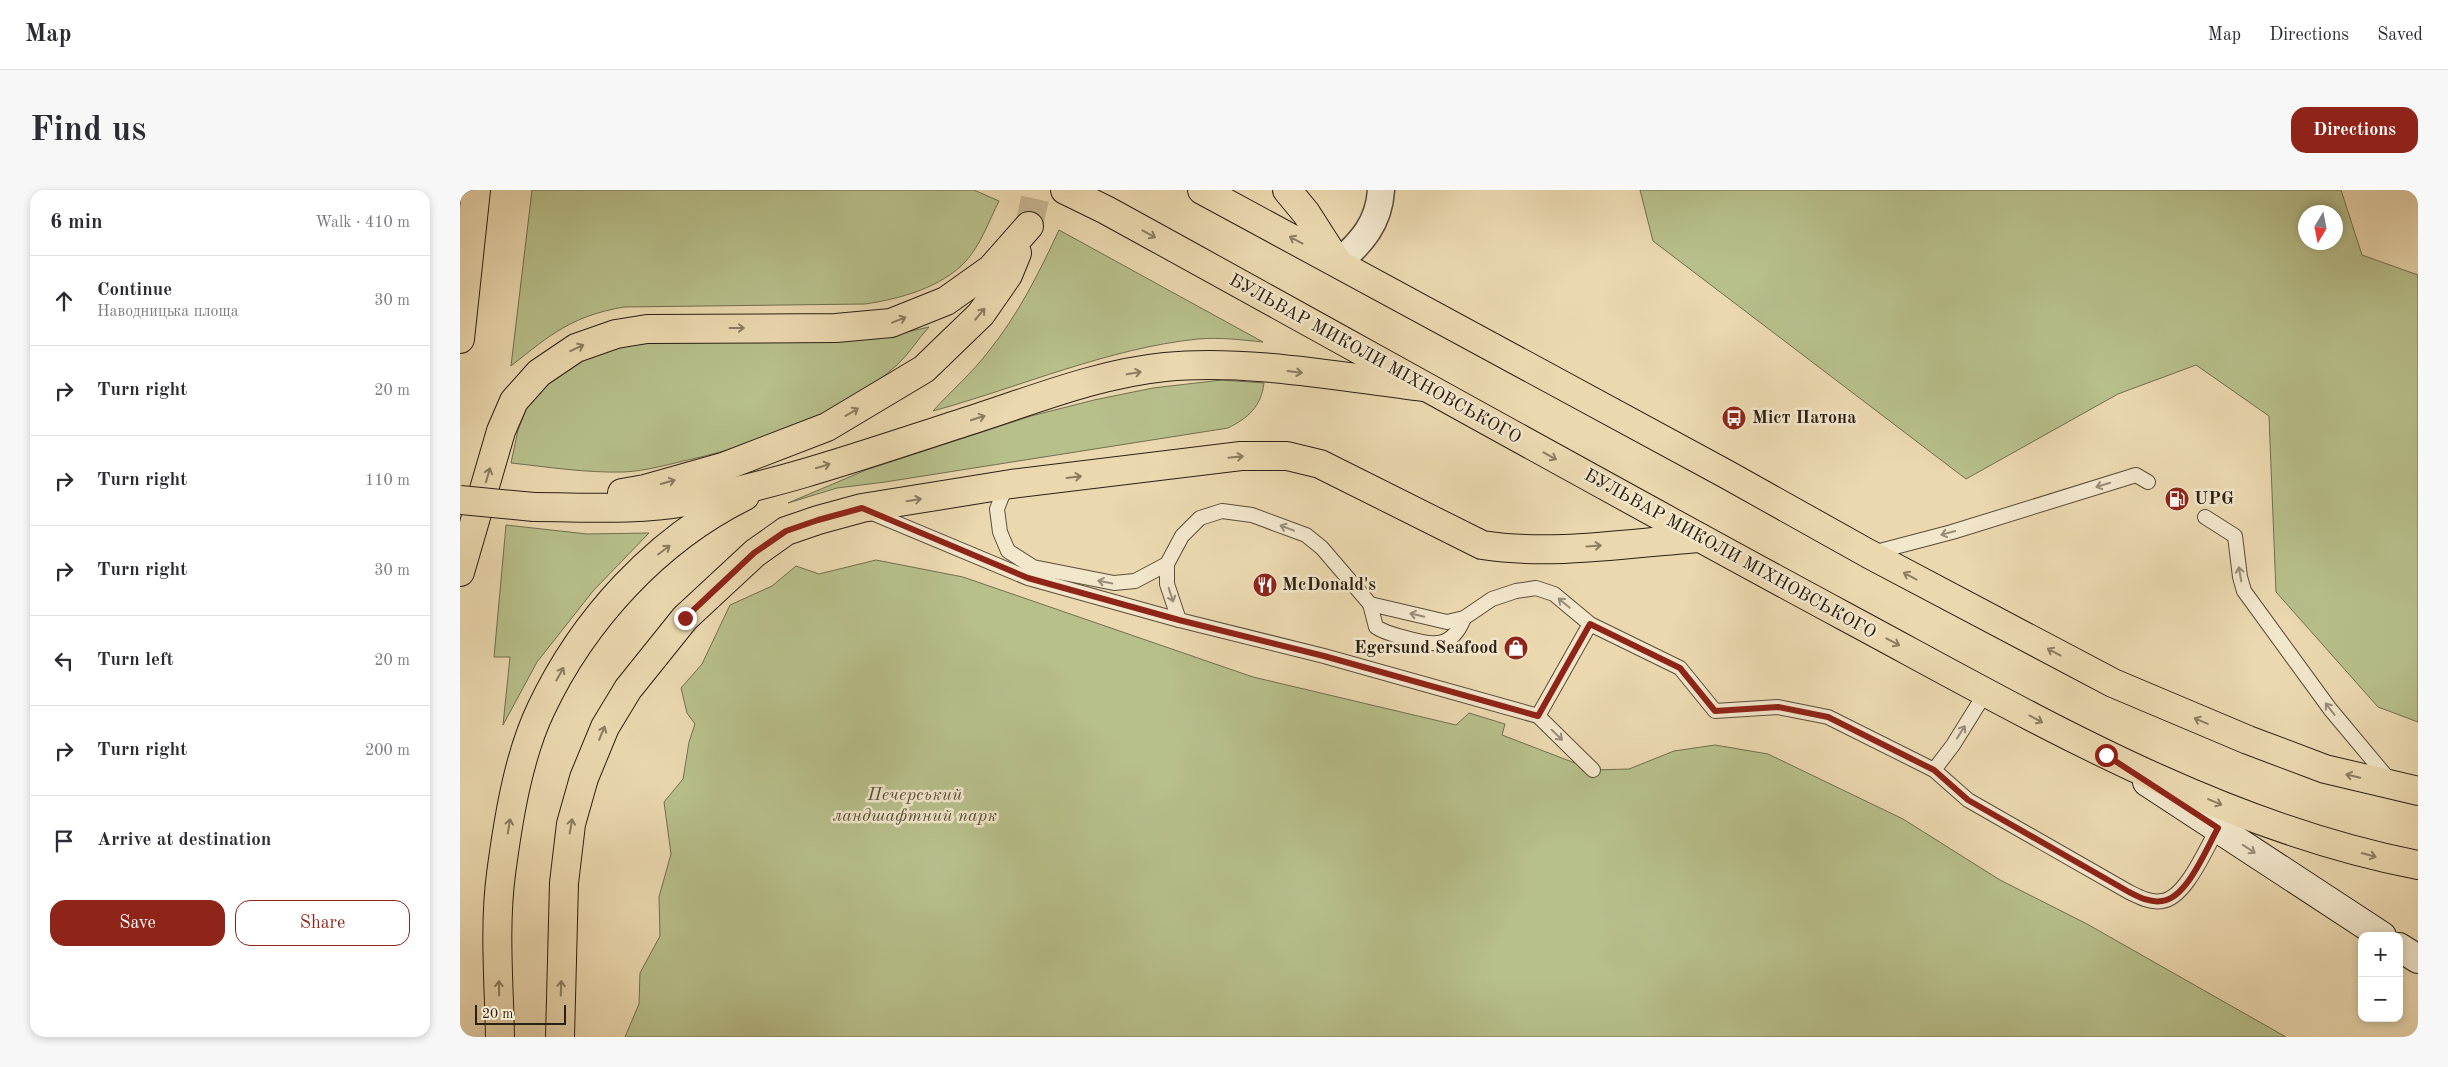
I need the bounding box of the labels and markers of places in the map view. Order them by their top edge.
bus stop icon: Міст Патона [1721,405,1747,431]
place label: Міст Патона [1752,409,1856,427]
fuel station icon: UPG [2164,486,2190,512]
place label: UPG [2194,490,2234,508]
restaurant icon: McDonald's [1252,572,1278,598]
place label: McDonald's [1282,576,1376,594]
shop icon: Egersund Seafood [1503,635,1529,661]
place label: Egersund Seafood [1354,639,1498,657]

